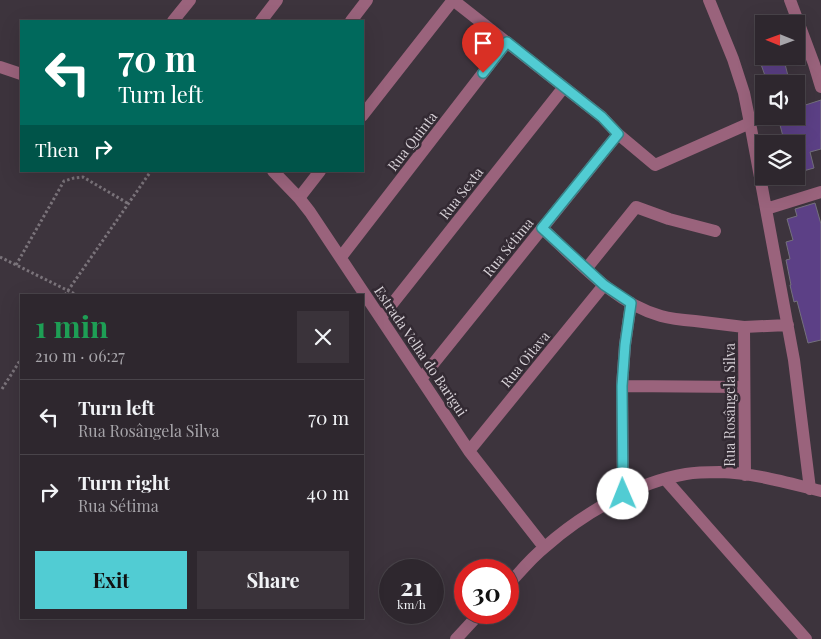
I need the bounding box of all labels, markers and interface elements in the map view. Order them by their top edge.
north arrow [755,15,805,65]
map controls [755,15,805,185]
pin [462,22,504,73]
icon: arrive [469,29,497,57]
text: 70 m [118,34,196,81]
icon: left [35,40,100,105]
button: sound [755,75,805,125]
text: Turn left [118,79,203,109]
street label: Rua Quinta [383,107,441,175]
icon: right [89,135,117,163]
button: layers [755,135,805,185]
text: Then [35,136,79,162]
street label: Rua Sexta [435,163,487,223]
street label: Rua Sétima [478,214,538,280]
street label: Estrada Velha do Barigui [370,282,472,420]
text: 1 min [35,306,109,346]
button: close [297,311,349,363]
street label: Rua Oitava [496,327,554,391]
street label: Rua Rosângela Silva [720,343,739,467]
text: 210 m · 06:27 [35,345,125,366]
text: Turn left [78,394,155,420]
icon: left [35,403,63,431]
text: 70 m [308,404,349,430]
text: Rua Rosângela Silva [78,420,219,441]
position arrow [596,467,648,519]
text: Turn right [78,469,170,495]
icon: right [35,478,63,506]
text: 40 m [307,479,349,505]
text: Rua Sétima [78,495,159,516]
button: Exit [35,551,187,609]
button: Share [197,551,349,609]
speed limit sign: 30 [454,559,519,624]
text: 21 [400,569,423,602]
text: km/h [397,596,426,612]

